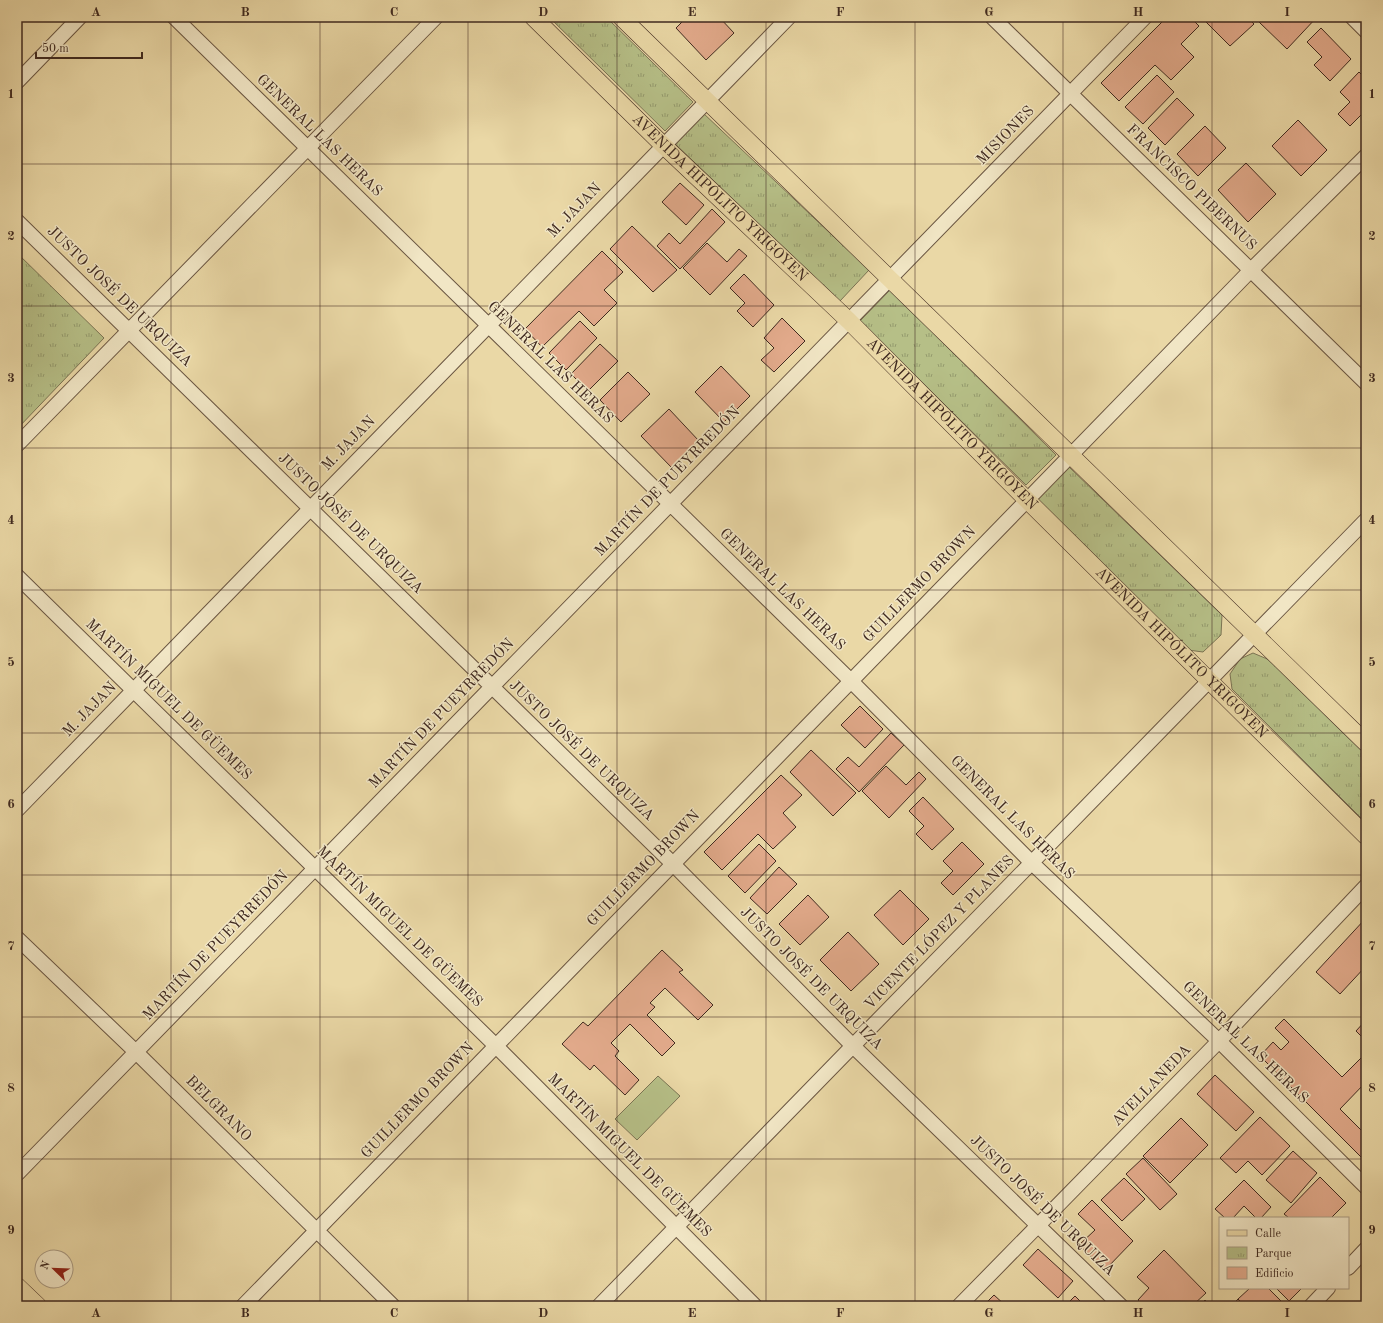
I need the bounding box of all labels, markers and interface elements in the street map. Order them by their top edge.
text: A [91,6,101,19]
text: B [240,6,250,19]
text: C [390,6,398,19]
text: D [538,6,548,19]
text: E [688,6,697,19]
text: F [836,6,845,19]
text: G [984,6,994,19]
text: H [1133,6,1144,19]
text: I [1284,6,1290,19]
scale bar [36,34,142,60]
text: 50 m [42,42,69,55]
street label: GENERAL LAS HERAS [253,72,385,200]
text: 1 [7,88,15,101]
text: 1 [1368,88,1376,101]
street label: MISIONES [974,104,1038,168]
street label: AVENIDA HIPÓLITO YRIGOYEN [629,111,810,285]
street label: FRANCISCO PIBERNUS [1123,122,1259,254]
street label: M. JAJAN [545,180,605,241]
street label: JUSTO JOSÉ DE URQUIZA [44,222,197,370]
text: 2 [7,230,15,243]
text: 2 [1368,230,1376,243]
street label: GENERAL LAS HERAS [484,299,616,427]
street label: AVENIDA HIPÓLITO YRIGOYEN [863,335,1040,513]
text: 3 [7,372,15,385]
text: 3 [1368,372,1376,385]
street label: MARTÍN DE PUEYRREDÓN [590,401,744,560]
street label: M. JAJAN [319,413,379,474]
street label: JUSTO JOSÉ DE URQUIZA [275,449,428,597]
text: 4 [7,514,15,527]
text: 4 [1368,514,1376,527]
street label: GUILLERMO BROWN [861,524,979,646]
street label: GENERAL LAS HERAS [716,526,848,654]
street label: AVENIDA HIPÓLITO YRIGOYEN [1092,565,1270,741]
street label: MARTÍN MIGUEL DE GÜEMES [82,615,256,783]
street label: MARTÍN DE PUEYRREDÓN [364,633,518,792]
text: 5 [7,656,15,669]
text: 5 [1368,656,1376,669]
street label: JUSTO JOSÉ DE URQUIZA [506,676,659,824]
street label: M. JAJAN [60,679,120,740]
street label: GENERAL LAS HERAS [947,753,1077,883]
text: 6 [7,798,15,811]
text: 6 [1368,798,1376,811]
street label: GUILLERMO BROWN [585,808,703,930]
street label: MARTÍN MIGUEL DE GÜEMES [313,842,487,1010]
street label: VICENTE LÓPEZ Y PLANES [860,850,1018,1013]
street label: MARTÍN DE PUEYRREDÓN [138,865,292,1024]
street label: JUSTO JOSÉ DE URQUIZA [737,903,888,1054]
text: 7 [7,940,15,953]
text: 7 [1368,940,1376,953]
street label: GENERAL LAS HERAS [1179,979,1311,1107]
street label: GUILLERMO BROWN [359,1040,477,1162]
street label: AVELLANEDA [1110,1042,1195,1130]
street label: MARTÍN MIGUEL DE GÜEMES [544,1069,716,1241]
street label: BELGRANO [182,1073,254,1145]
text: 8 [7,1082,15,1095]
text: 8 [1368,1082,1376,1095]
street label: JUSTO JOSÉ DE URQUIZA [967,1131,1120,1279]
legend [1219,1217,1349,1289]
text: 9 [7,1224,15,1237]
text: 9 [1368,1224,1376,1237]
text: Calle [1255,1228,1281,1240]
text: Parque [1255,1248,1292,1260]
north arrow [34,1249,74,1289]
text: N [39,1259,53,1272]
text: Edificio [1255,1268,1294,1280]
text: A [91,1307,101,1320]
text: B [240,1307,250,1320]
text: C [390,1307,398,1320]
text: D [538,1307,548,1320]
text: E [688,1307,697,1320]
text: F [836,1307,845,1320]
text: G [984,1307,994,1320]
text: H [1133,1307,1144,1320]
text: I [1284,1307,1290,1320]

